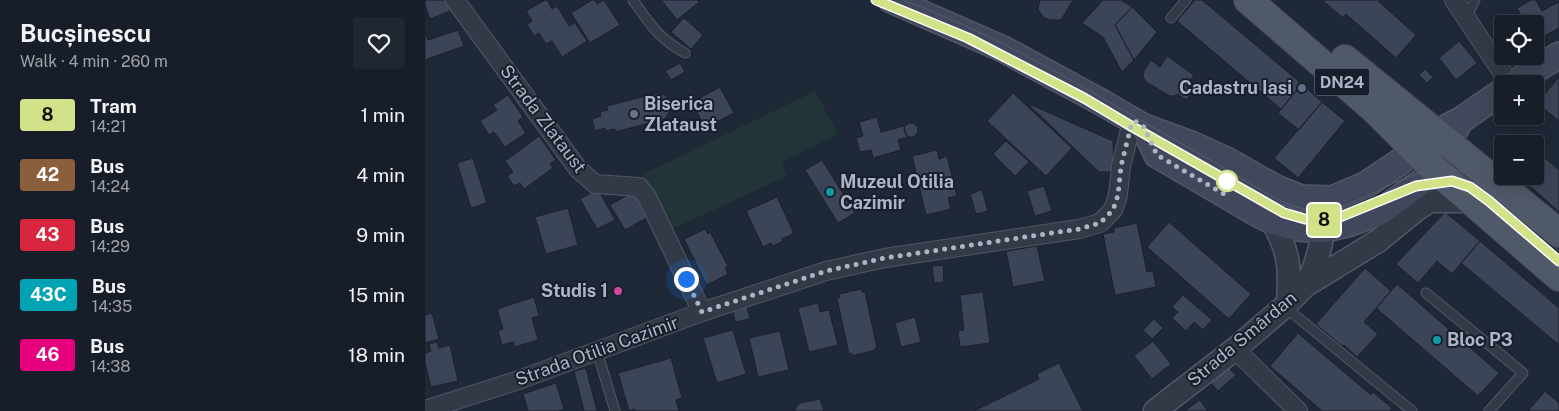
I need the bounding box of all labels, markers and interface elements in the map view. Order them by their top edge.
map controls [1494,15,1544,185]
button: locate [1494,15,1544,65]
button: heart [353,17,405,69]
text: Bucșinescu [20,19,151,47]
text: Walk · 4 min · 260 m [20,52,168,71]
street label: Strada Zlataust [496,61,591,177]
road number: DN24 [1315,68,1369,95]
button: + [1494,75,1544,125]
place label: Cadastru Iasi [1179,77,1292,98]
marker: Cadastru Iasi [1296,82,1308,94]
place label: Biserica Zlataust [644,93,717,135]
text: Tram [90,95,137,117]
text: 8 [41,104,54,125]
text: 1 min [360,104,405,126]
marker: Biserica Zlataust [628,108,640,120]
text: 14:21 [90,117,127,136]
button: − [1494,135,1544,185]
text: Bus [90,155,124,177]
text: 42 [36,164,59,185]
text: 4 min [356,164,405,186]
unlabelled marker [1216,170,1238,192]
place label: Muzeul Otilia Cazimir [840,171,954,213]
text: 14:24 [90,177,130,196]
marker: Muzeul Otilia Cazimir [824,186,836,198]
line badge: 8 [1308,204,1340,236]
text: 8 [1318,209,1330,230]
text: Bus [90,215,124,237]
text: 43 [36,224,59,245]
text: 9 min [356,224,405,246]
text: 14:29 [90,237,130,256]
your location [674,267,699,292]
text: Bus [92,275,126,297]
place label: Studis 1 [541,280,608,301]
text: 43C [30,284,67,305]
text: 15 min [348,284,405,306]
marker: Studis 1 [612,285,624,297]
street label: Strada Smârdan [1183,287,1301,390]
text: 14:35 [92,297,132,316]
street label: Strada Otilia Cazimir [512,311,681,390]
place label: Bloc P3 [1447,329,1513,350]
marker: Bloc P3 [1431,334,1443,346]
text: Bus [90,335,124,357]
text: 46 [36,344,59,365]
text: 18 min [348,344,405,366]
text: 14:38 [90,357,131,376]

